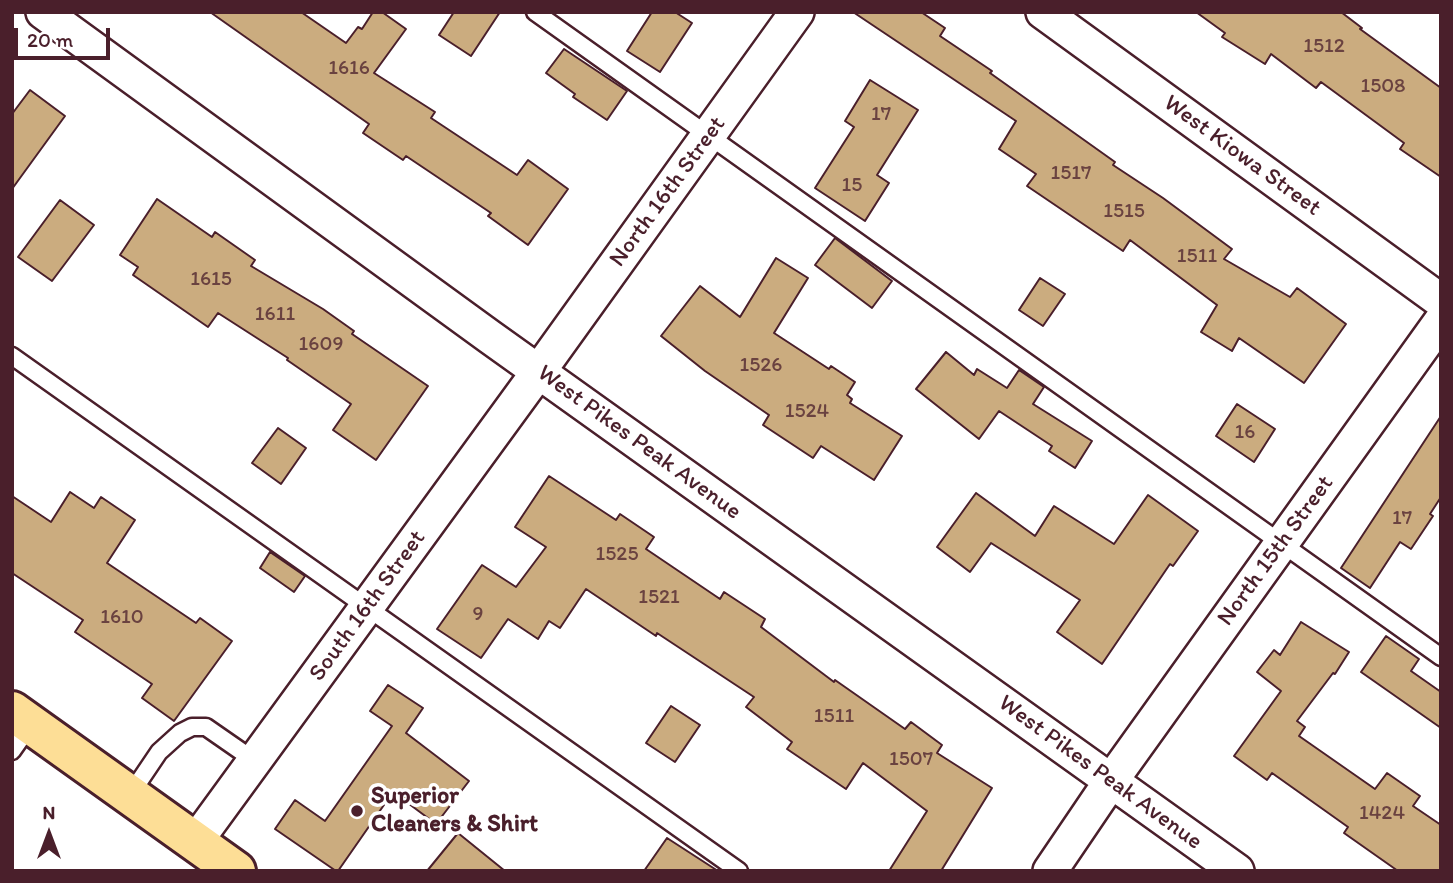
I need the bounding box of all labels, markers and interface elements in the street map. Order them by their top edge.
scale bar [18,14,114,58]
text: 20 m [27,27,73,52]
house number: 1512 [1303,34,1345,60]
house number: 1616 [328,56,370,82]
house number: 1508 [1360,74,1406,100]
street label: West Kiowa Street [1158,89,1326,223]
house number: 17 [871,102,891,128]
street label: North 16th Street [604,111,732,273]
house number: 1517 [1051,161,1091,187]
house number: 15 [842,173,862,199]
house number: 1515 [1103,199,1145,225]
house number: 1511 [1177,244,1217,270]
house number: 1615 [190,267,232,293]
house number: 1611 [255,302,295,328]
house number: 1609 [299,332,343,358]
house number: 1526 [740,353,782,379]
street label: West Pikes Peak Avenue [531,359,747,527]
house number: 1524 [785,399,829,425]
house number: 16 [1235,420,1255,446]
street label: North 15th Street [1212,470,1340,632]
house number: 17 [1392,506,1412,532]
street label: South 16th Street [304,525,432,687]
house number: 1525 [596,542,638,568]
house number: 1521 [638,585,680,611]
house number: 9 [473,602,483,628]
house number: 1610 [100,605,144,631]
street label: West Pikes Peak Avenue [992,689,1208,857]
house number: 1511 [814,704,854,730]
house number: 1507 [889,747,933,773]
place label: Superior Cleaners & Shirt [371,783,538,839]
north arrow [14,799,84,869]
text: N [43,801,55,824]
house number: 1424 [1359,801,1405,827]
marker: Superior Cleaners & Shirt [349,803,365,819]

